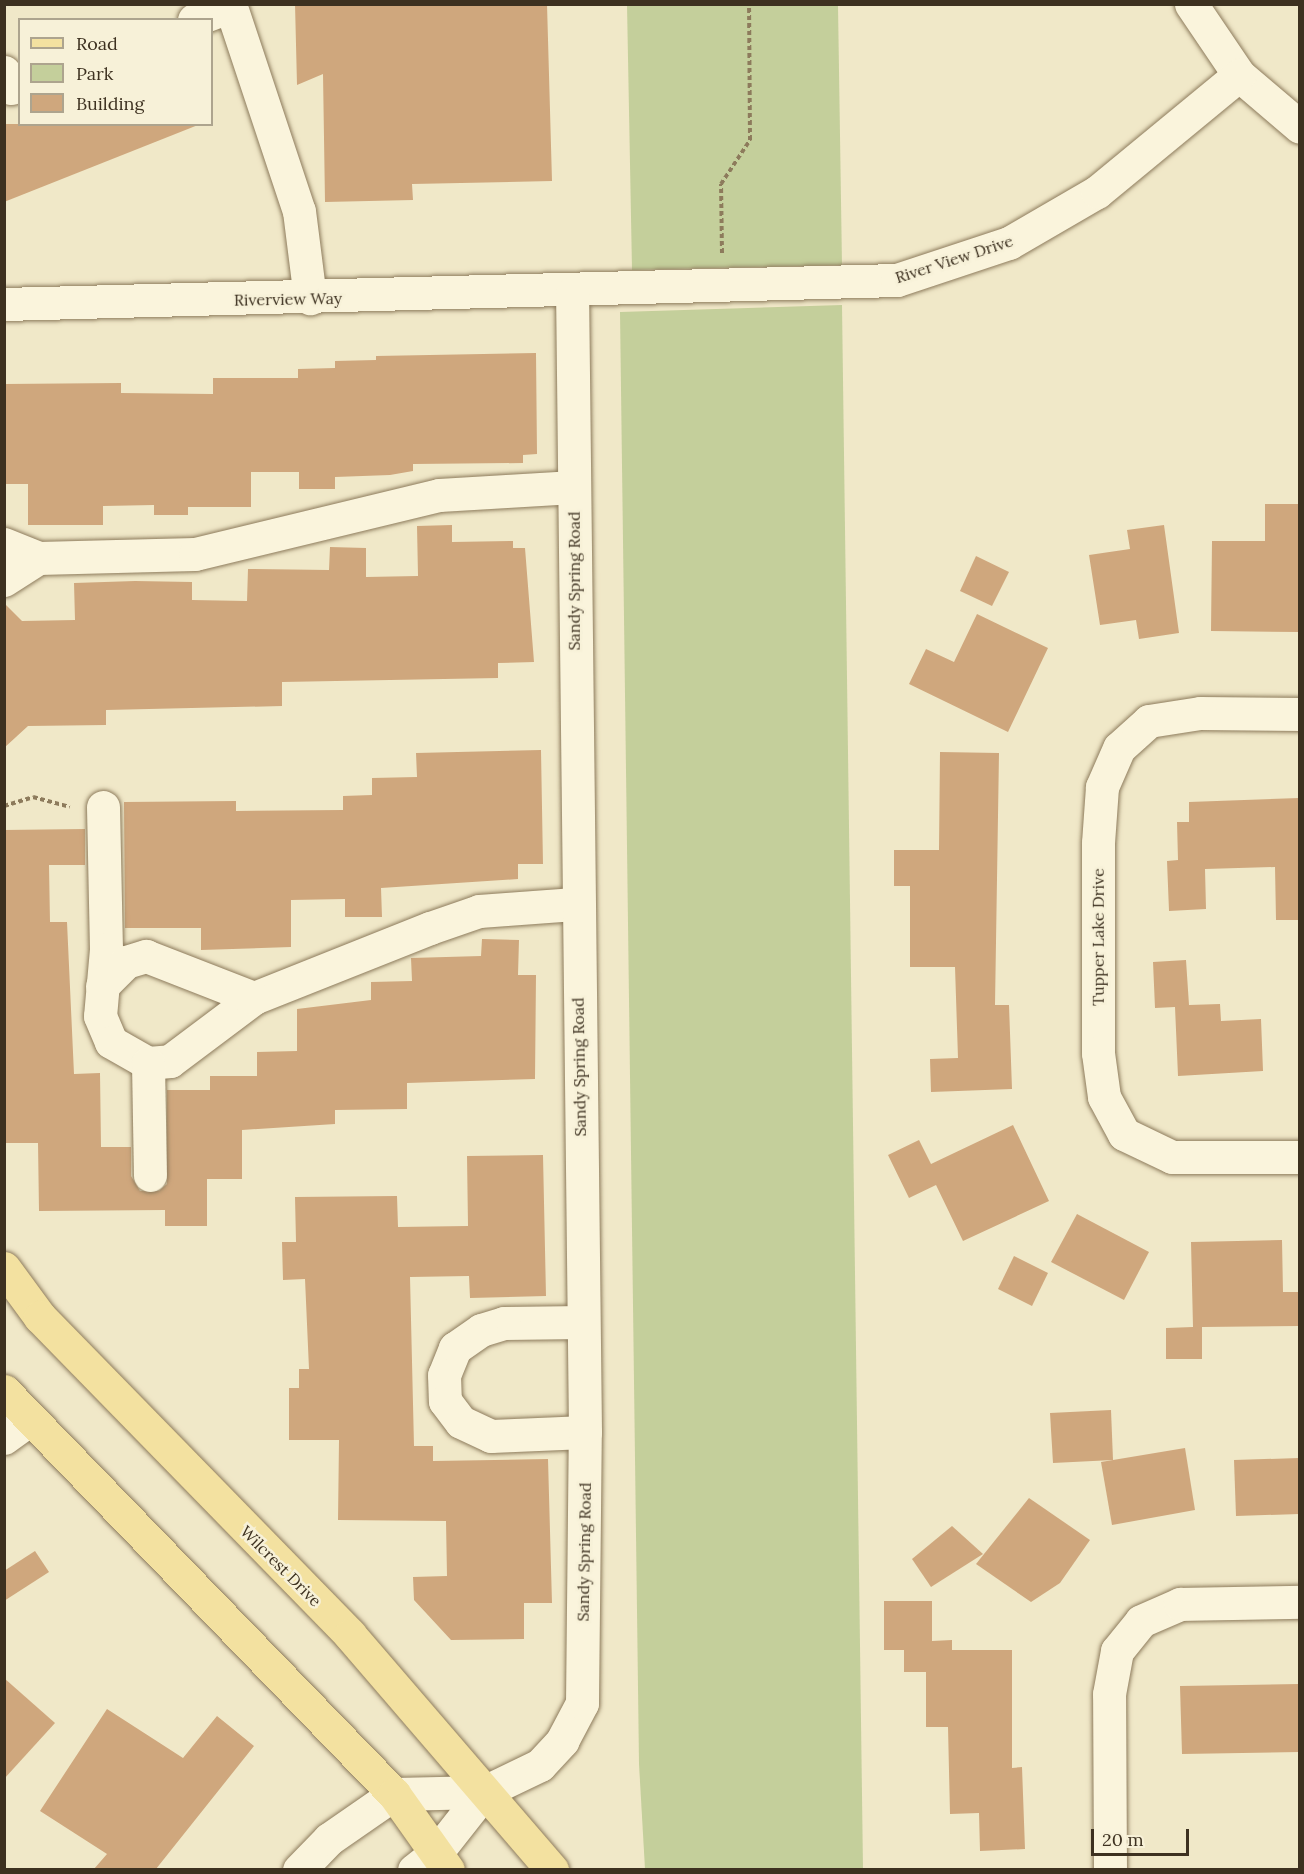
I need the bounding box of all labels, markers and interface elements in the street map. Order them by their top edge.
legend [18,18,213,126]
text: Road [76,32,118,55]
text: Park [76,62,113,85]
text: Building [76,92,144,115]
street label: River View Drive [893,231,1015,287]
street label: Riverview Way [234,288,342,310]
street label: Sandy Spring Road [564,511,584,651]
street label: Tupper Lake Drive [1088,868,1108,1006]
street label: Sandy Spring Road [568,997,590,1137]
street label: Sandy Spring Road [573,1482,595,1622]
street label: Wilcrest Drive [237,1522,325,1610]
scale bar [1094,1817,1192,1855]
text: 20 m [1102,1828,1144,1851]

